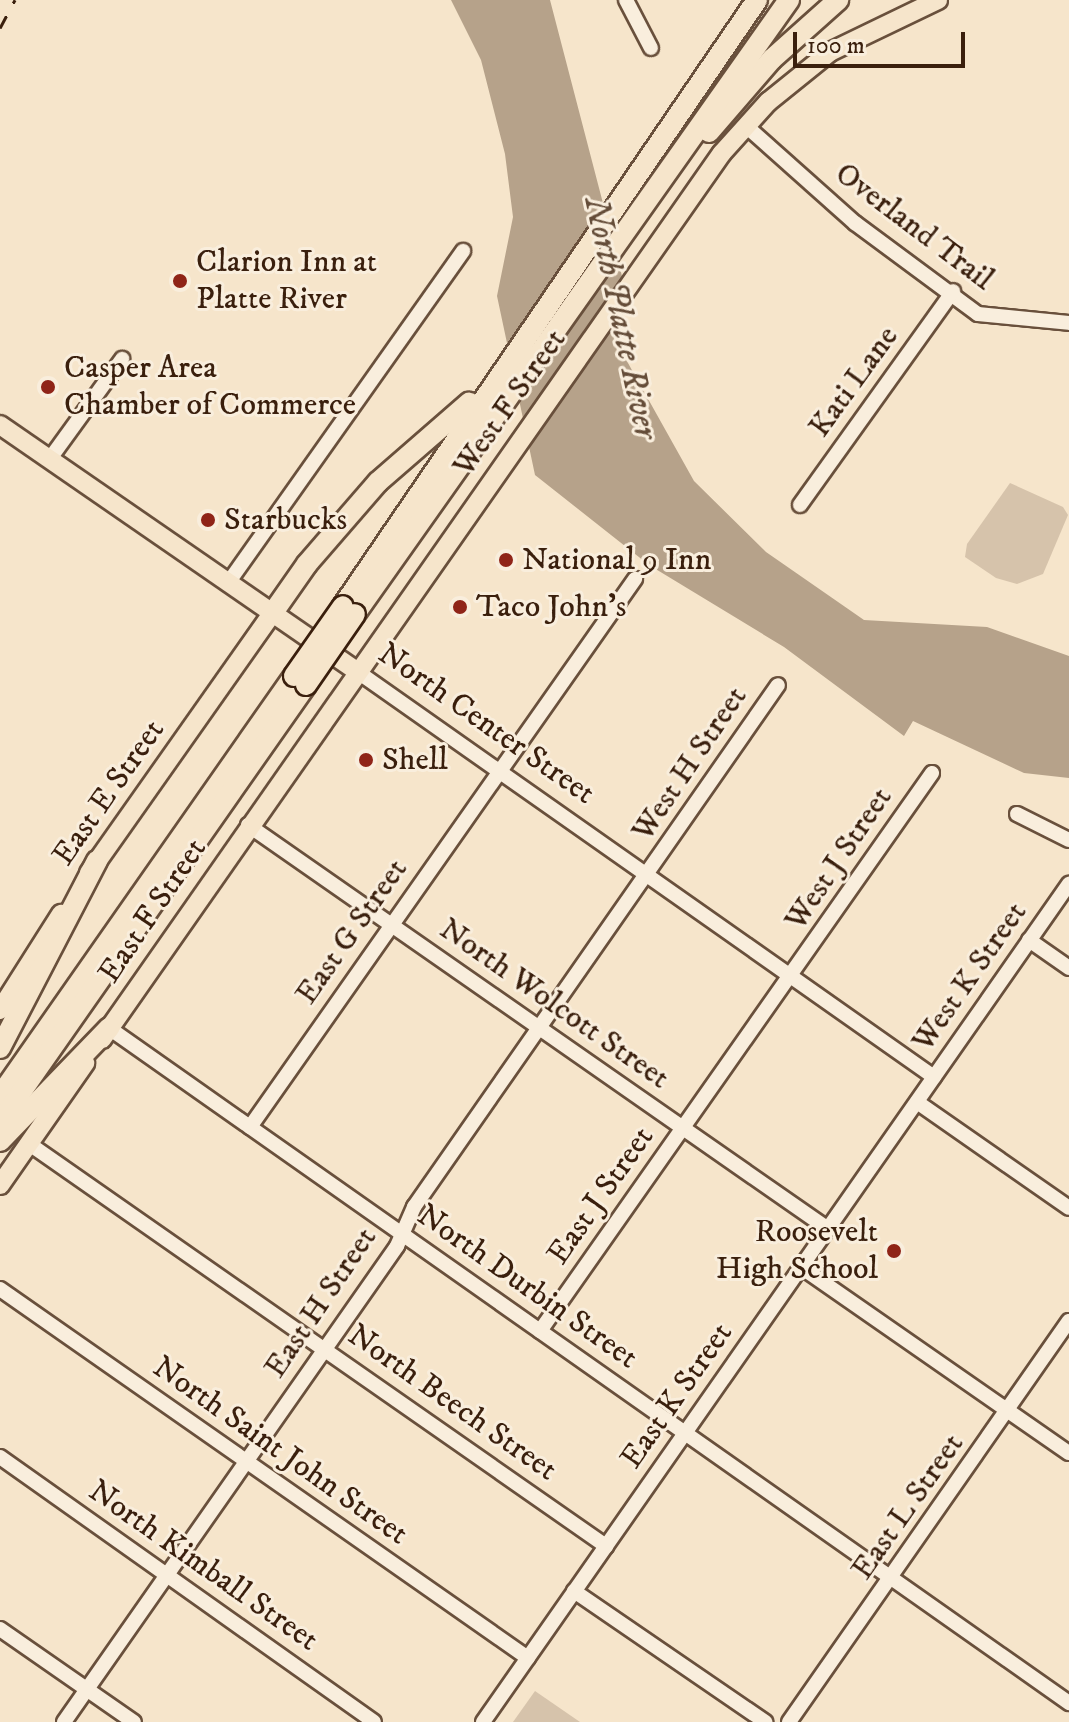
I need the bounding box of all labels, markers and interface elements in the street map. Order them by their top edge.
scale bar [797,16,969,66]
text: 100 m [807,31,865,61]
street label: Overland Trail [827,155,1001,299]
water label: North Platte River [575,194,665,442]
place label: Clarion Inn at Platte River [196,244,377,319]
marker: Clarion Inn at Platte River [171,272,189,290]
street label: Kati Lane [801,319,907,445]
street label: West F Street [445,322,575,484]
place label: Casper Area Chamber of Commerce [64,350,356,425]
marker: Casper Area Chamber of Commerce [39,378,57,396]
place label: Starbucks [224,501,347,539]
marker: Starbucks [199,511,217,529]
place label: National 9 Inn [522,541,711,579]
marker: National 9 Inn [497,551,515,569]
place label: Taco John's [476,588,626,626]
marker: Taco John's [451,598,469,616]
street label: North Center Street [370,635,602,813]
street label: West H Street [624,679,756,849]
street label: East E Street [45,713,173,873]
place label: Shell [382,741,448,779]
marker: Shell [357,751,375,769]
street label: West J Street [777,780,901,938]
street label: East F Street [91,831,215,991]
street label: East G Street [288,852,416,1012]
street label: West K Street [904,895,1036,1059]
street label: North Wolcott Street [432,910,676,1098]
street label: East J Street [540,1120,662,1272]
street label: North Durbin Street [409,1197,645,1377]
place label: Roosevelt High School [716,1214,878,1289]
street label: East H Street [257,1220,385,1386]
marker: Roosevelt High School [885,1242,903,1260]
street label: East K Street [613,1316,741,1476]
street label: North Beech Street [340,1317,564,1489]
street label: North Saint John Street [145,1348,415,1554]
street label: East L Street [844,1427,972,1587]
street label: North Kimball Street [81,1472,325,1660]

